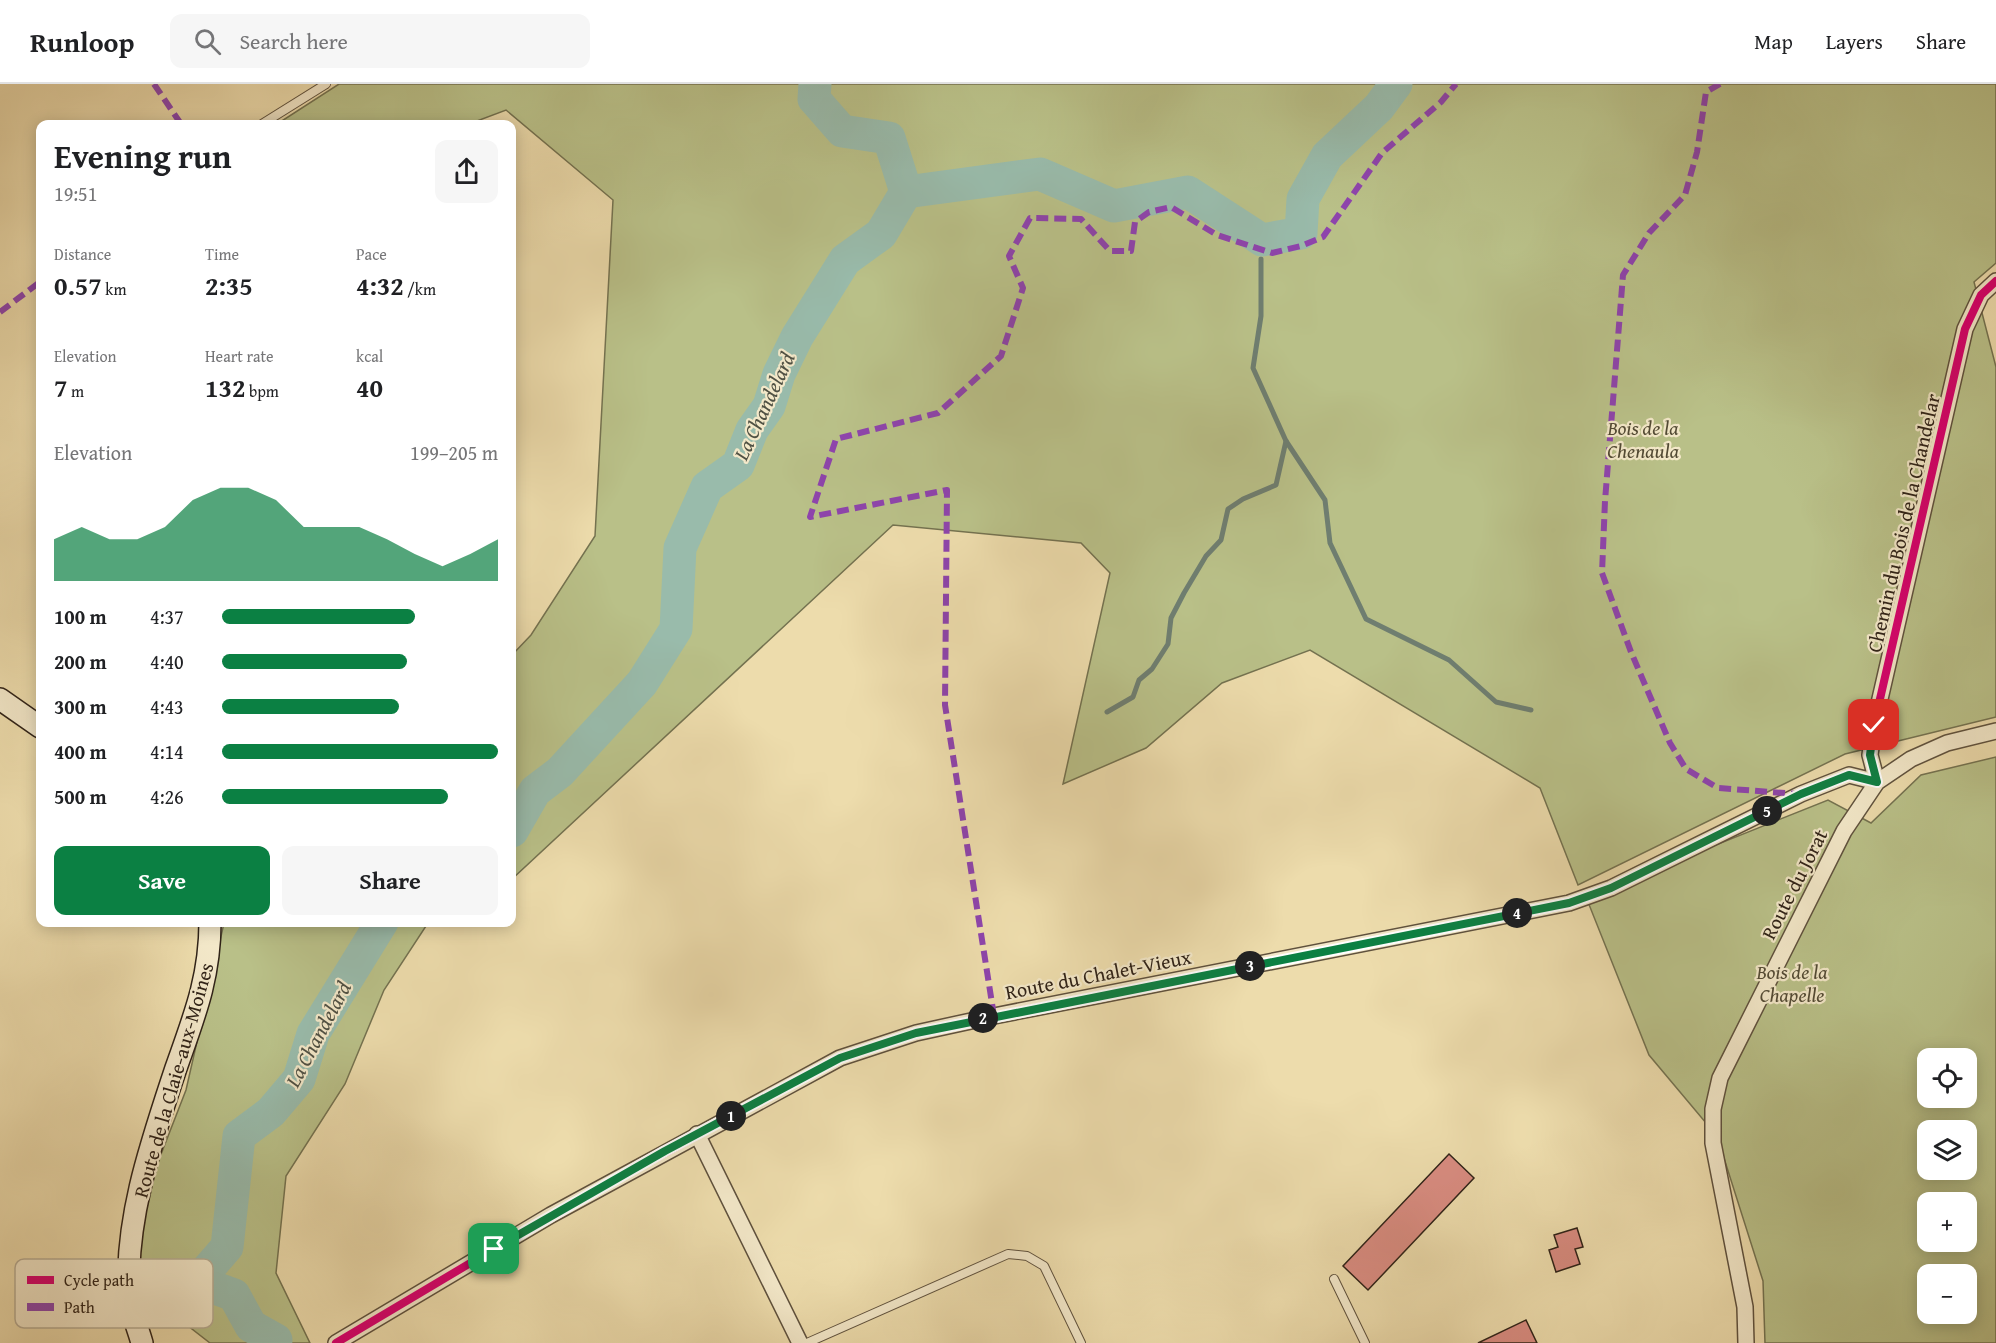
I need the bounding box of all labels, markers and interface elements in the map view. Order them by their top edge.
search box [170,14,590,68]
text: Runloop [30,21,134,62]
icon: search [191,25,224,58]
text: Search here [239,25,348,57]
text: Map [1754,26,1793,57]
text: Layers [1826,26,1883,57]
text: Share [1916,26,1966,57]
text: Evening run [54,132,231,180]
button: share [435,140,498,203]
text: 19:51 [54,179,97,208]
text: Distance [54,242,111,266]
text: Time [205,242,239,266]
text: Pace [356,242,387,266]
text: 0.57 [54,266,102,305]
text: 2:35 [205,266,253,305]
text: 4:32 [356,266,404,305]
text: km [102,277,126,301]
text: /km [404,277,436,301]
text: Elevation [54,344,117,368]
text: Heart rate [205,344,274,368]
text: kcal [356,344,383,368]
water label: La Chandelard [725,347,803,466]
text: 7 [54,368,67,407]
text: 132 [205,368,245,407]
text: 40 [356,368,383,407]
text: m [67,379,84,403]
text: bpm [245,379,279,403]
street label: Chemin du Bois de la Chandelar [1859,391,1947,655]
park label: Bois de la Chenaula [1607,413,1680,465]
text: Elevation [54,438,132,467]
text: 199–205 m [410,438,498,467]
text: 100 m [54,602,107,631]
text: 4:37 [150,602,184,631]
text: 200 m [54,647,107,676]
text: 4:40 [150,647,184,676]
text: 300 m [54,692,107,721]
text: 4:43 [150,692,184,721]
pin [1848,699,1899,750]
icon: check [1857,708,1890,741]
text: 400 m [54,737,107,766]
text: 4:14 [150,737,184,766]
text: 500 m [54,782,107,811]
text: 4:26 [150,782,184,811]
pin: 5 [1752,796,1782,826]
text: 5 [1763,799,1771,823]
street label: Route du Jorat [1754,824,1834,944]
button: Save [54,846,270,915]
button: Share [282,846,498,915]
pin: 4 [1502,898,1532,928]
text: 4 [1513,901,1521,925]
street label: Route du Chalet-Vieux [1003,942,1194,1006]
pin: 3 [1235,951,1265,981]
text: 3 [1246,954,1254,978]
park label: Bois de la Chapelle [1756,957,1828,1009]
street label: Route de la Claie-aux-Moines [126,959,220,1201]
water label: La Chandelard [277,976,359,1093]
pin: 2 [968,1003,998,1033]
text: 2 [979,1006,987,1030]
map controls [1917,1048,1977,1324]
button: locate [1917,1048,1977,1108]
pin: 1 [716,1101,746,1131]
text: 1 [727,1104,735,1128]
button: layers [1917,1120,1977,1180]
button: + [1917,1192,1977,1252]
pin [468,1223,519,1274]
icon: arrive [477,1232,510,1265]
legend [15,1259,213,1328]
button: − [1917,1264,1977,1324]
text: Cycle path [64,1268,134,1292]
text: Path [64,1295,95,1319]

